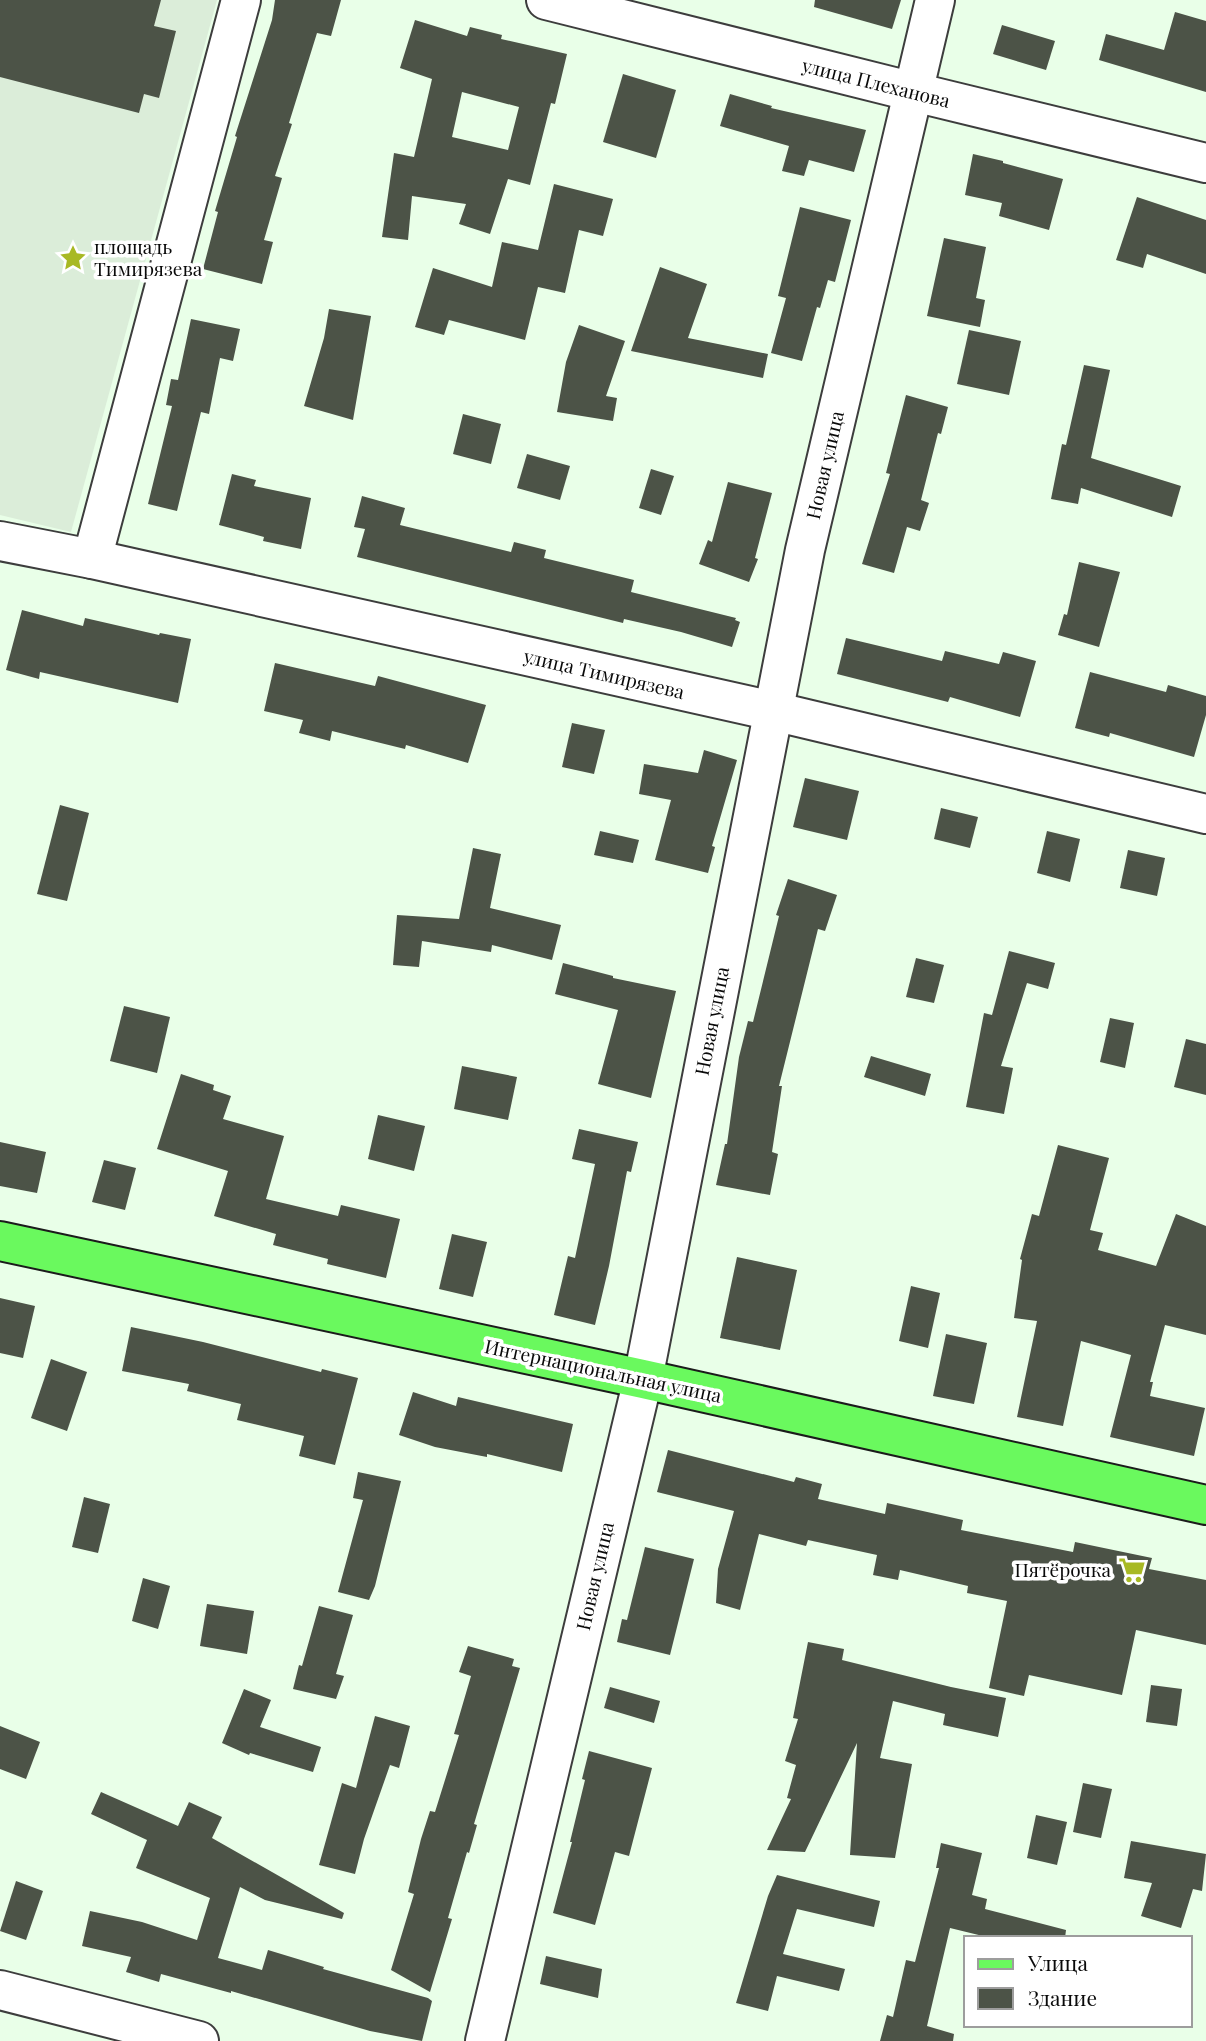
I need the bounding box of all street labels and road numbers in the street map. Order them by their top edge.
street label: улица Плеханова [799,51,953,113]
street label: Новая улица [799,407,849,522]
street label: улица Тимирязева [520,642,688,704]
street label: Новая улица [688,964,734,1078]
street label: Интернациональная улица [482,1332,725,1408]
street label: Новая улица [569,1518,619,1633]

